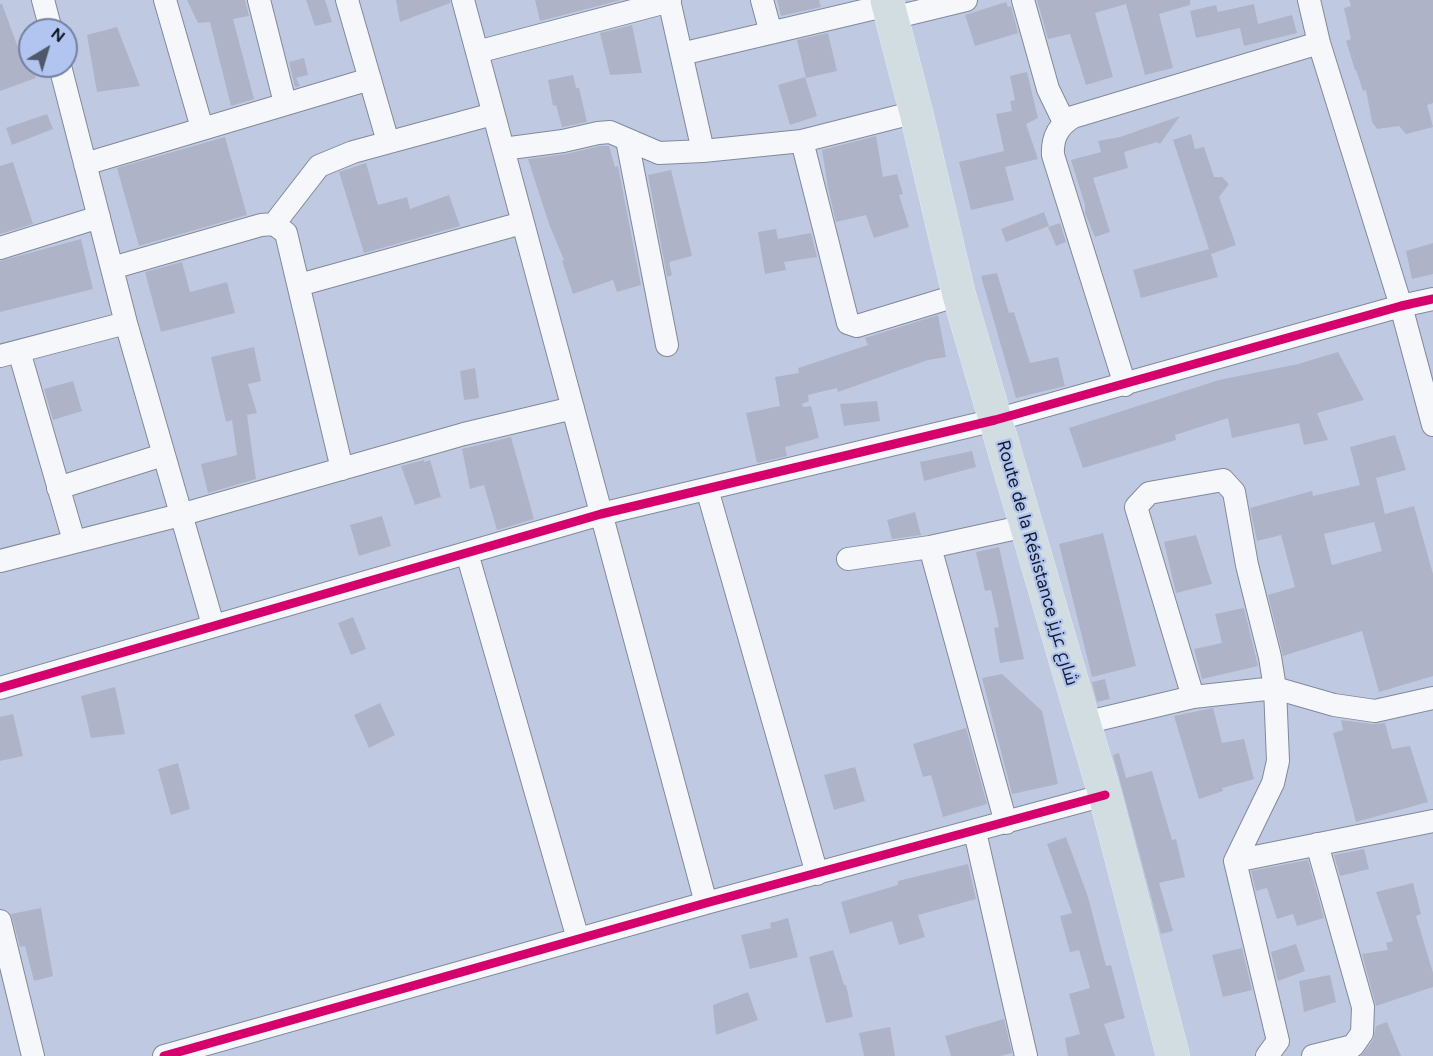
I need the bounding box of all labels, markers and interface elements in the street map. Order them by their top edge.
north arrow [18,18,78,78]
text: N [47,24,69,46]
street label: Route de la Résistance شارع عزيز [992,438,1082,688]

